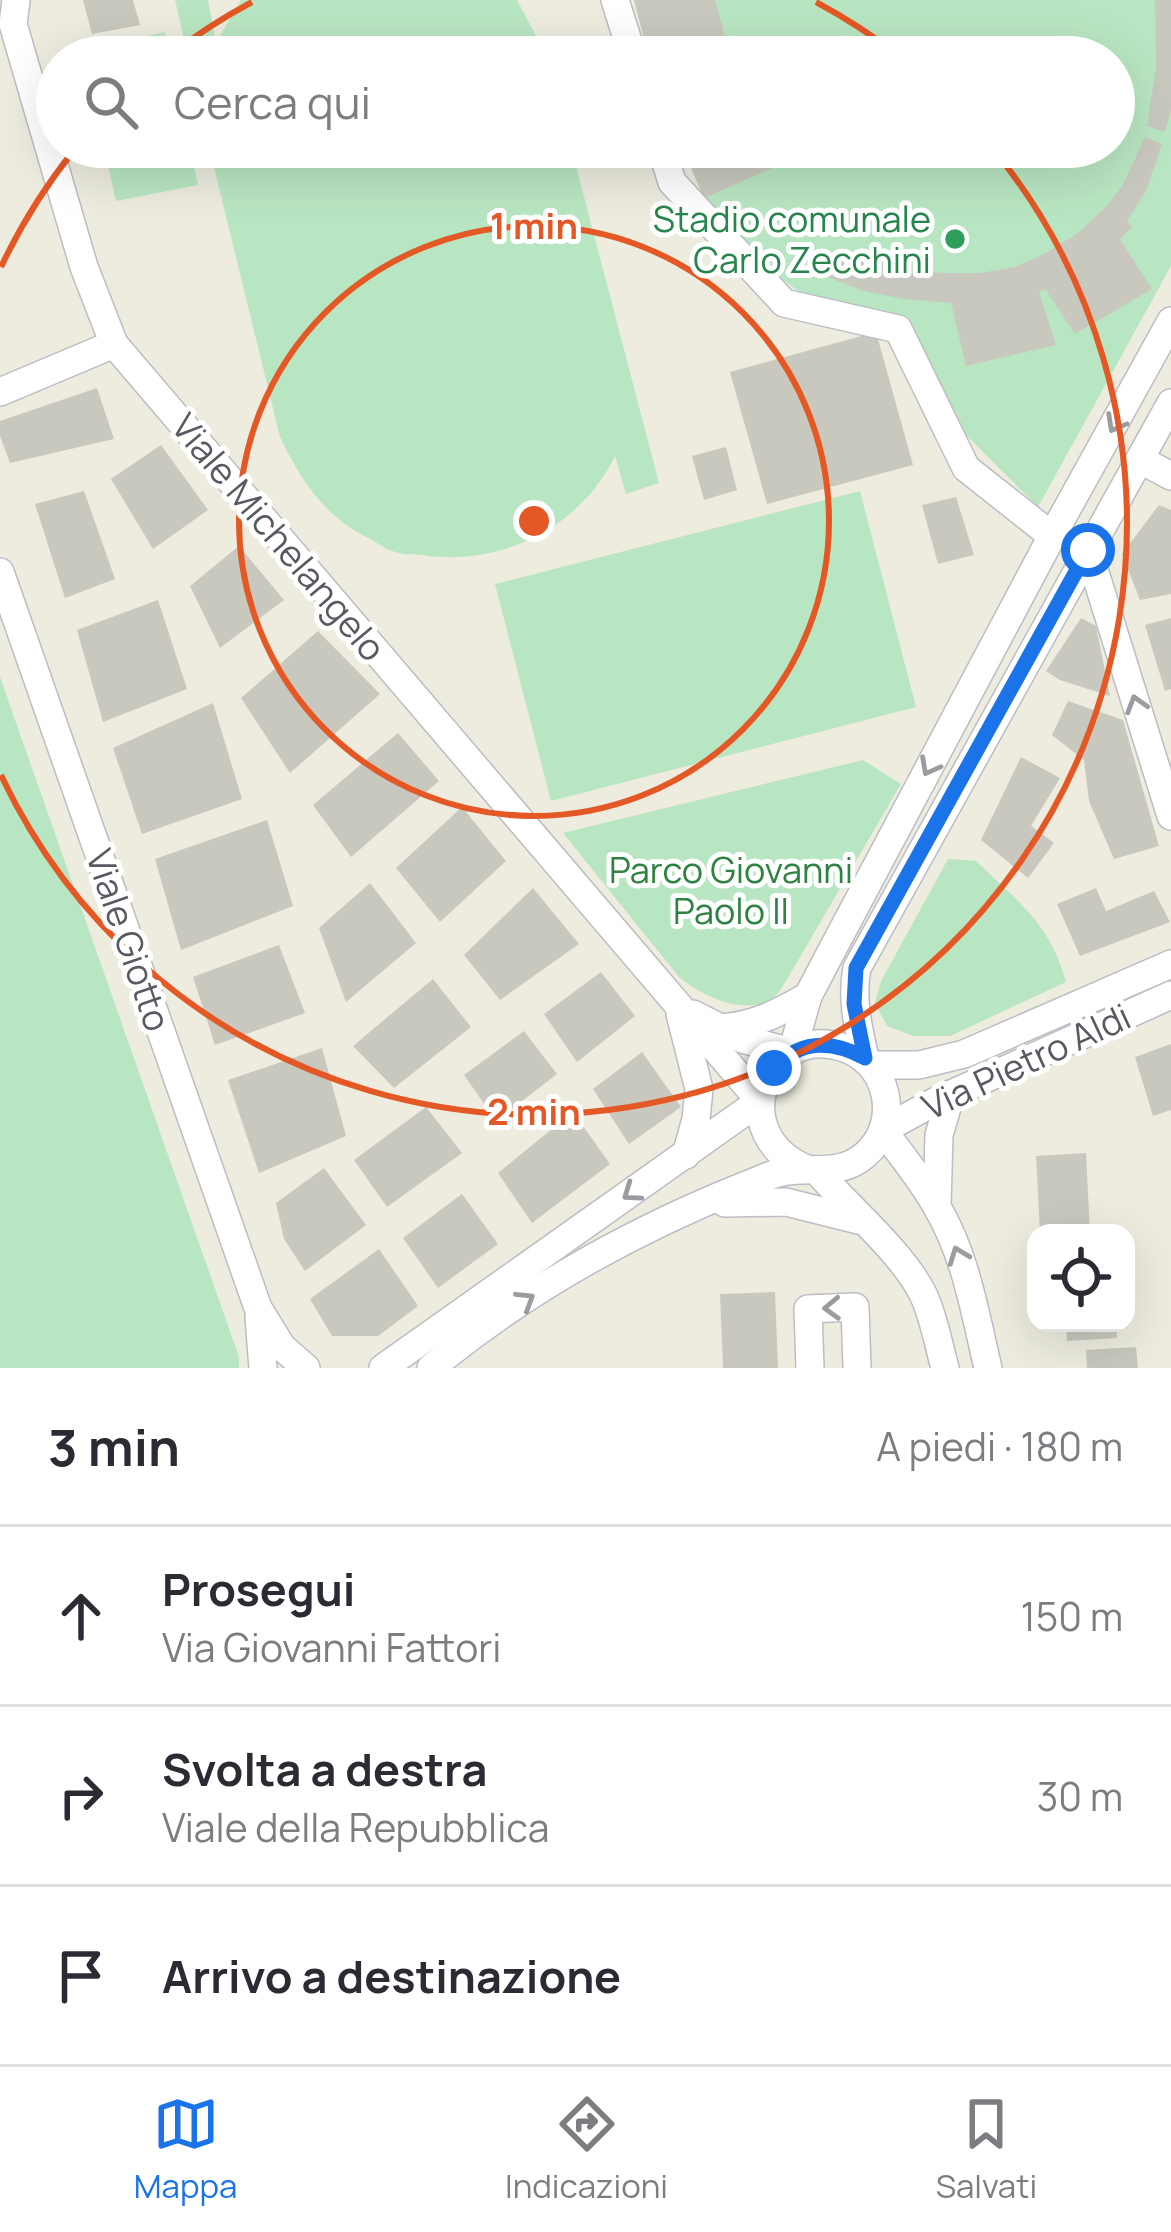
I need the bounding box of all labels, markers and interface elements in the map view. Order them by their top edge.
search box [36,36,1135,168]
icon: search [78,69,144,135]
text: Cerca qui [174,71,371,133]
place label: Stadio comunale Carlo Zecchini [653,194,931,284]
text: 1 min [490,201,578,250]
marker: Stadio comunale Carlo Zecchini [942,226,968,252]
street label: Viale Michelangelo [161,403,397,671]
one-way arrow [1106,411,1129,432]
centre of rings [513,500,555,542]
route start [1061,523,1115,577]
one-way arrow [1125,694,1150,715]
one-way arrow [921,754,944,776]
street label: Viale Giotto [75,843,183,1037]
park label: Parco Giovanni Paolo II [609,845,853,935]
street label: Via Pietro Aldi [914,991,1138,1131]
route end [747,1041,801,1095]
text: 2 min [487,1087,581,1136]
one-way arrow [622,1179,644,1201]
map controls [1027,1224,1135,1332]
button: locate [1027,1224,1135,1332]
one-way arrow [948,1246,972,1267]
one-way arrow [512,1292,534,1314]
one-way arrow [822,1295,841,1321]
text: 3 min [48,1412,180,1481]
text: A piedi · 180 m [876,1419,1123,1473]
text: Prosegui [162,1558,355,1620]
icon: ahead [48,1583,114,1649]
text: 150 m [1021,1589,1123,1643]
text: Via Giovanni Fattori [162,1620,501,1674]
text: Svolta a destra [162,1738,487,1800]
icon: right [48,1763,114,1829]
text: 30 m [1037,1769,1123,1823]
text: Viale della Repubblica [162,1800,549,1854]
icon: arrive [48,1943,114,2009]
text: Arrivo a destinazione [162,1945,621,2007]
tab: Mappa [134,2091,237,2208]
tab: Indicazioni [505,2091,668,2208]
tab: Salvati [936,2091,1037,2208]

